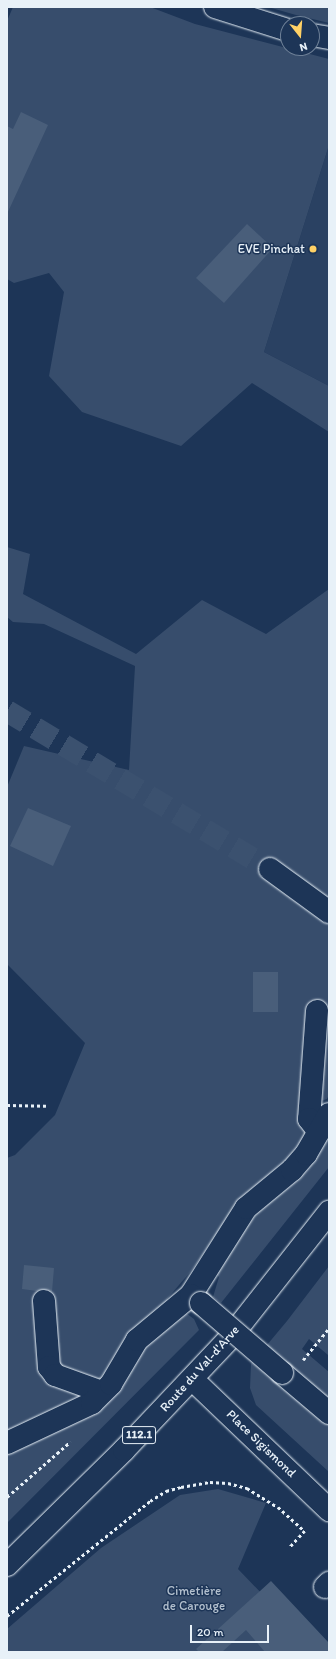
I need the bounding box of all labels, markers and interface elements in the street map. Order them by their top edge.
north arrow [280,16,320,56]
text: N [298,40,309,54]
place label: EVE Pinchat [238,241,305,257]
marker: EVE Pinchat [308,244,318,254]
street label: Route du Val-d'Arve [157,1323,243,1415]
street label: Place Sigismond [223,1407,299,1481]
road number: 112.1 [122,1425,156,1445]
park label: Cimetière de Carouge [162,1584,226,1615]
scale bar [192,1617,271,1643]
text: 20 m [197,1625,224,1639]

